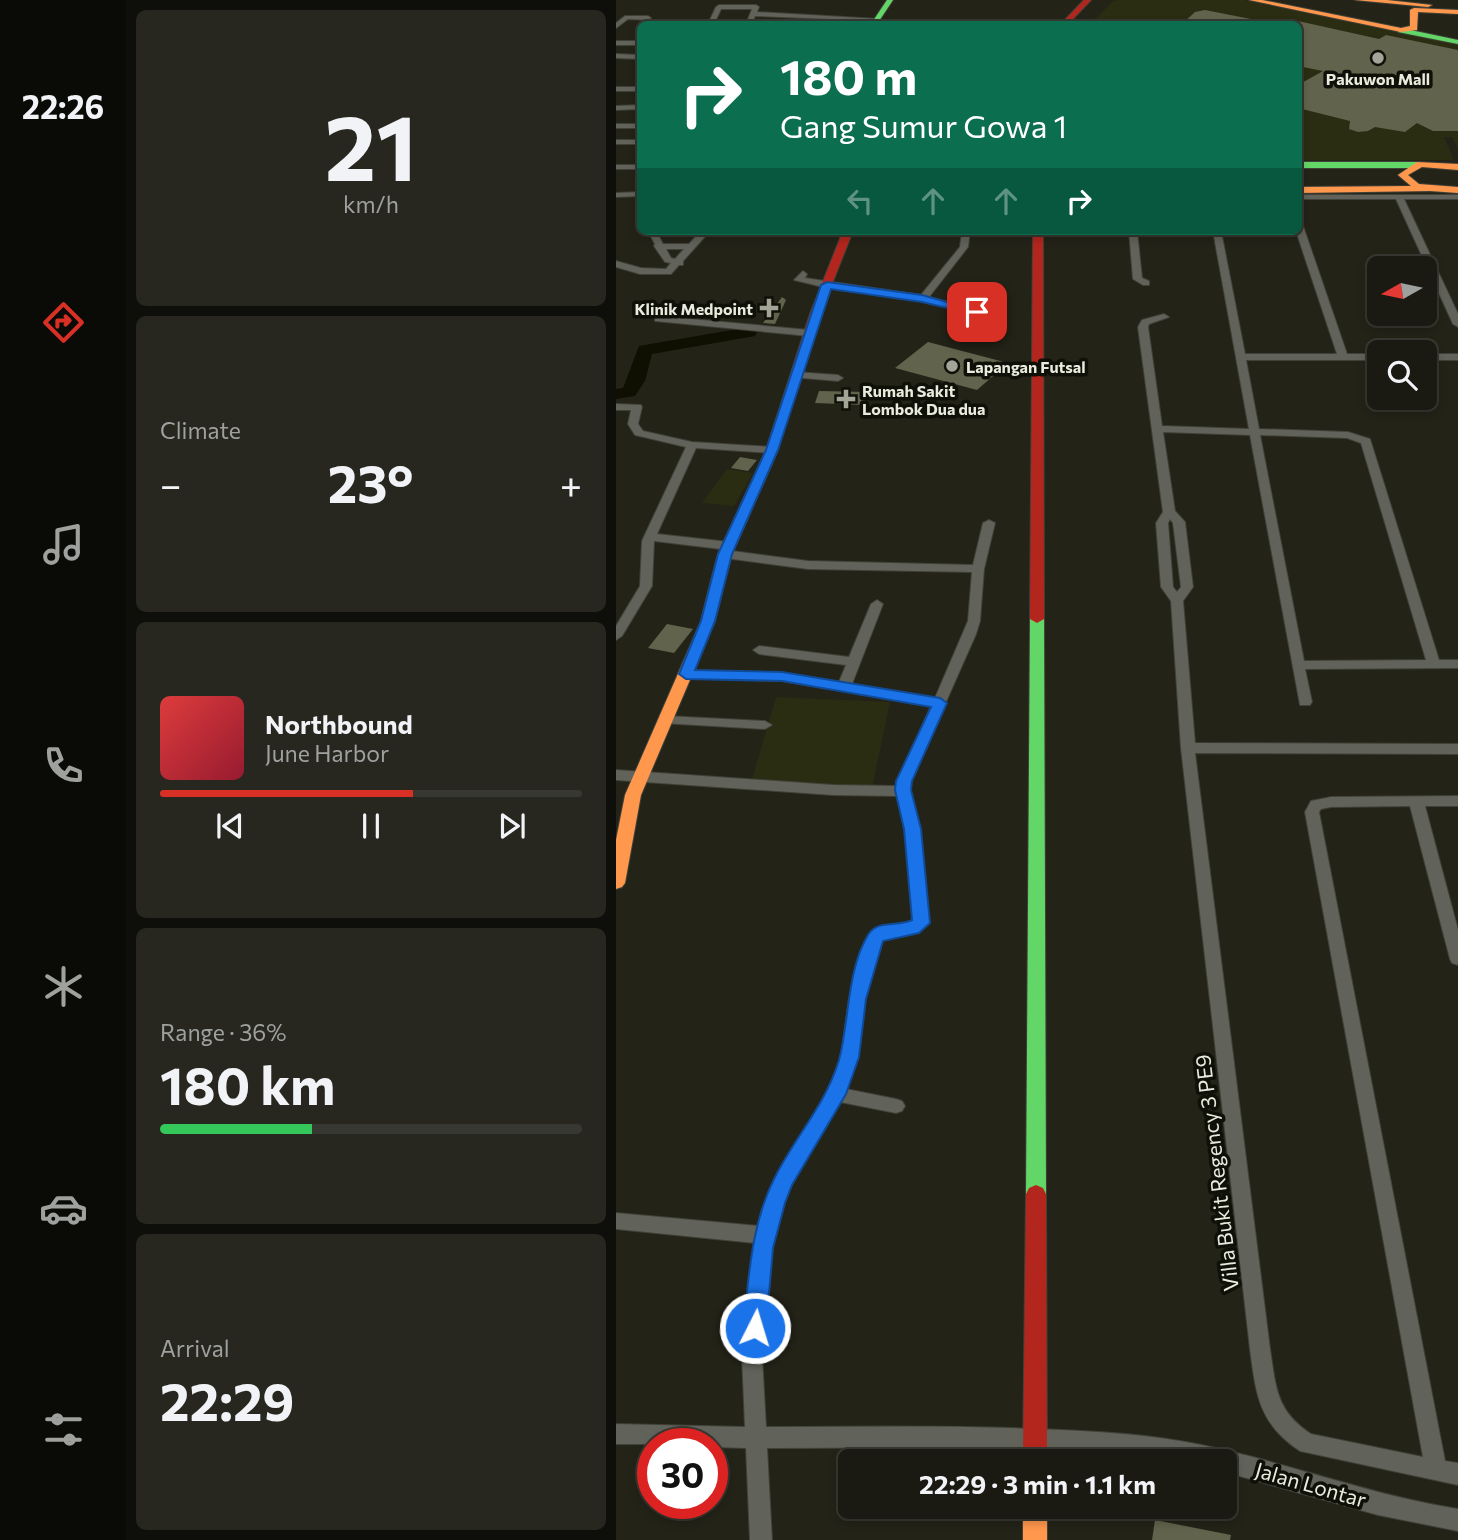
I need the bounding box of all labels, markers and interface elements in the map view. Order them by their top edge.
text: 180 m [780,45,917,105]
icon: right [665,49,756,140]
marker: Pakuwon Mall [1370,50,1386,66]
place label: Pakuwon Mall [1326,69,1430,88]
text: 22:26 [22,86,104,126]
text: 21 [325,88,417,200]
text: Gang Sumur Gowa 1 [780,105,1067,145]
icon: left [841,182,879,220]
icon: ahead [914,182,952,220]
icon: ahead [987,182,1025,220]
icon: right [1060,182,1098,220]
text: km/h [343,190,399,218]
north arrow [1367,256,1437,326]
map controls [1367,256,1437,410]
pin [947,282,1007,342]
icon: arrive [958,293,996,331]
icon: directions [39,298,88,347]
marker: Klinik Medpoint [759,298,779,318]
place label: Klinik Medpoint [634,299,753,318]
button: search [1367,340,1437,410]
place label: Lapangan Futsal [966,357,1086,376]
marker: Lapangan Futsal [944,358,960,374]
place label: Rumah Sakit Lombok Dua dua [862,381,985,418]
marker: Rumah Sakit Lombok Dua dua [836,389,856,409]
text: Climate [160,416,241,444]
text: 23° [328,450,414,514]
text: − [160,460,182,507]
text: + [560,460,582,507]
icon: music [39,520,88,569]
text: Northbound [265,708,413,739]
text: June Harbor [265,739,389,767]
icon: phone [39,741,88,790]
icon: previous [211,807,249,845]
icon: pause [352,807,390,845]
icon: next [493,807,531,845]
icon: climate [39,962,88,1011]
text: Range · 36% [160,1018,287,1046]
text: 180 km [160,1052,335,1116]
street label: Villa Bukit Regency 3 PE9 [1189,1053,1243,1293]
icon: car [39,1184,88,1233]
position arrow [718,1291,792,1365]
text: Arrival [160,1334,230,1362]
text: 22:29 [160,1368,294,1432]
icon: filters [39,1405,88,1454]
speed limit sign: 30 [637,1428,728,1519]
street label: Jalan Lontar [1253,1456,1369,1512]
text: 22:29 · 3 min · 1.1 km [919,1468,1156,1499]

